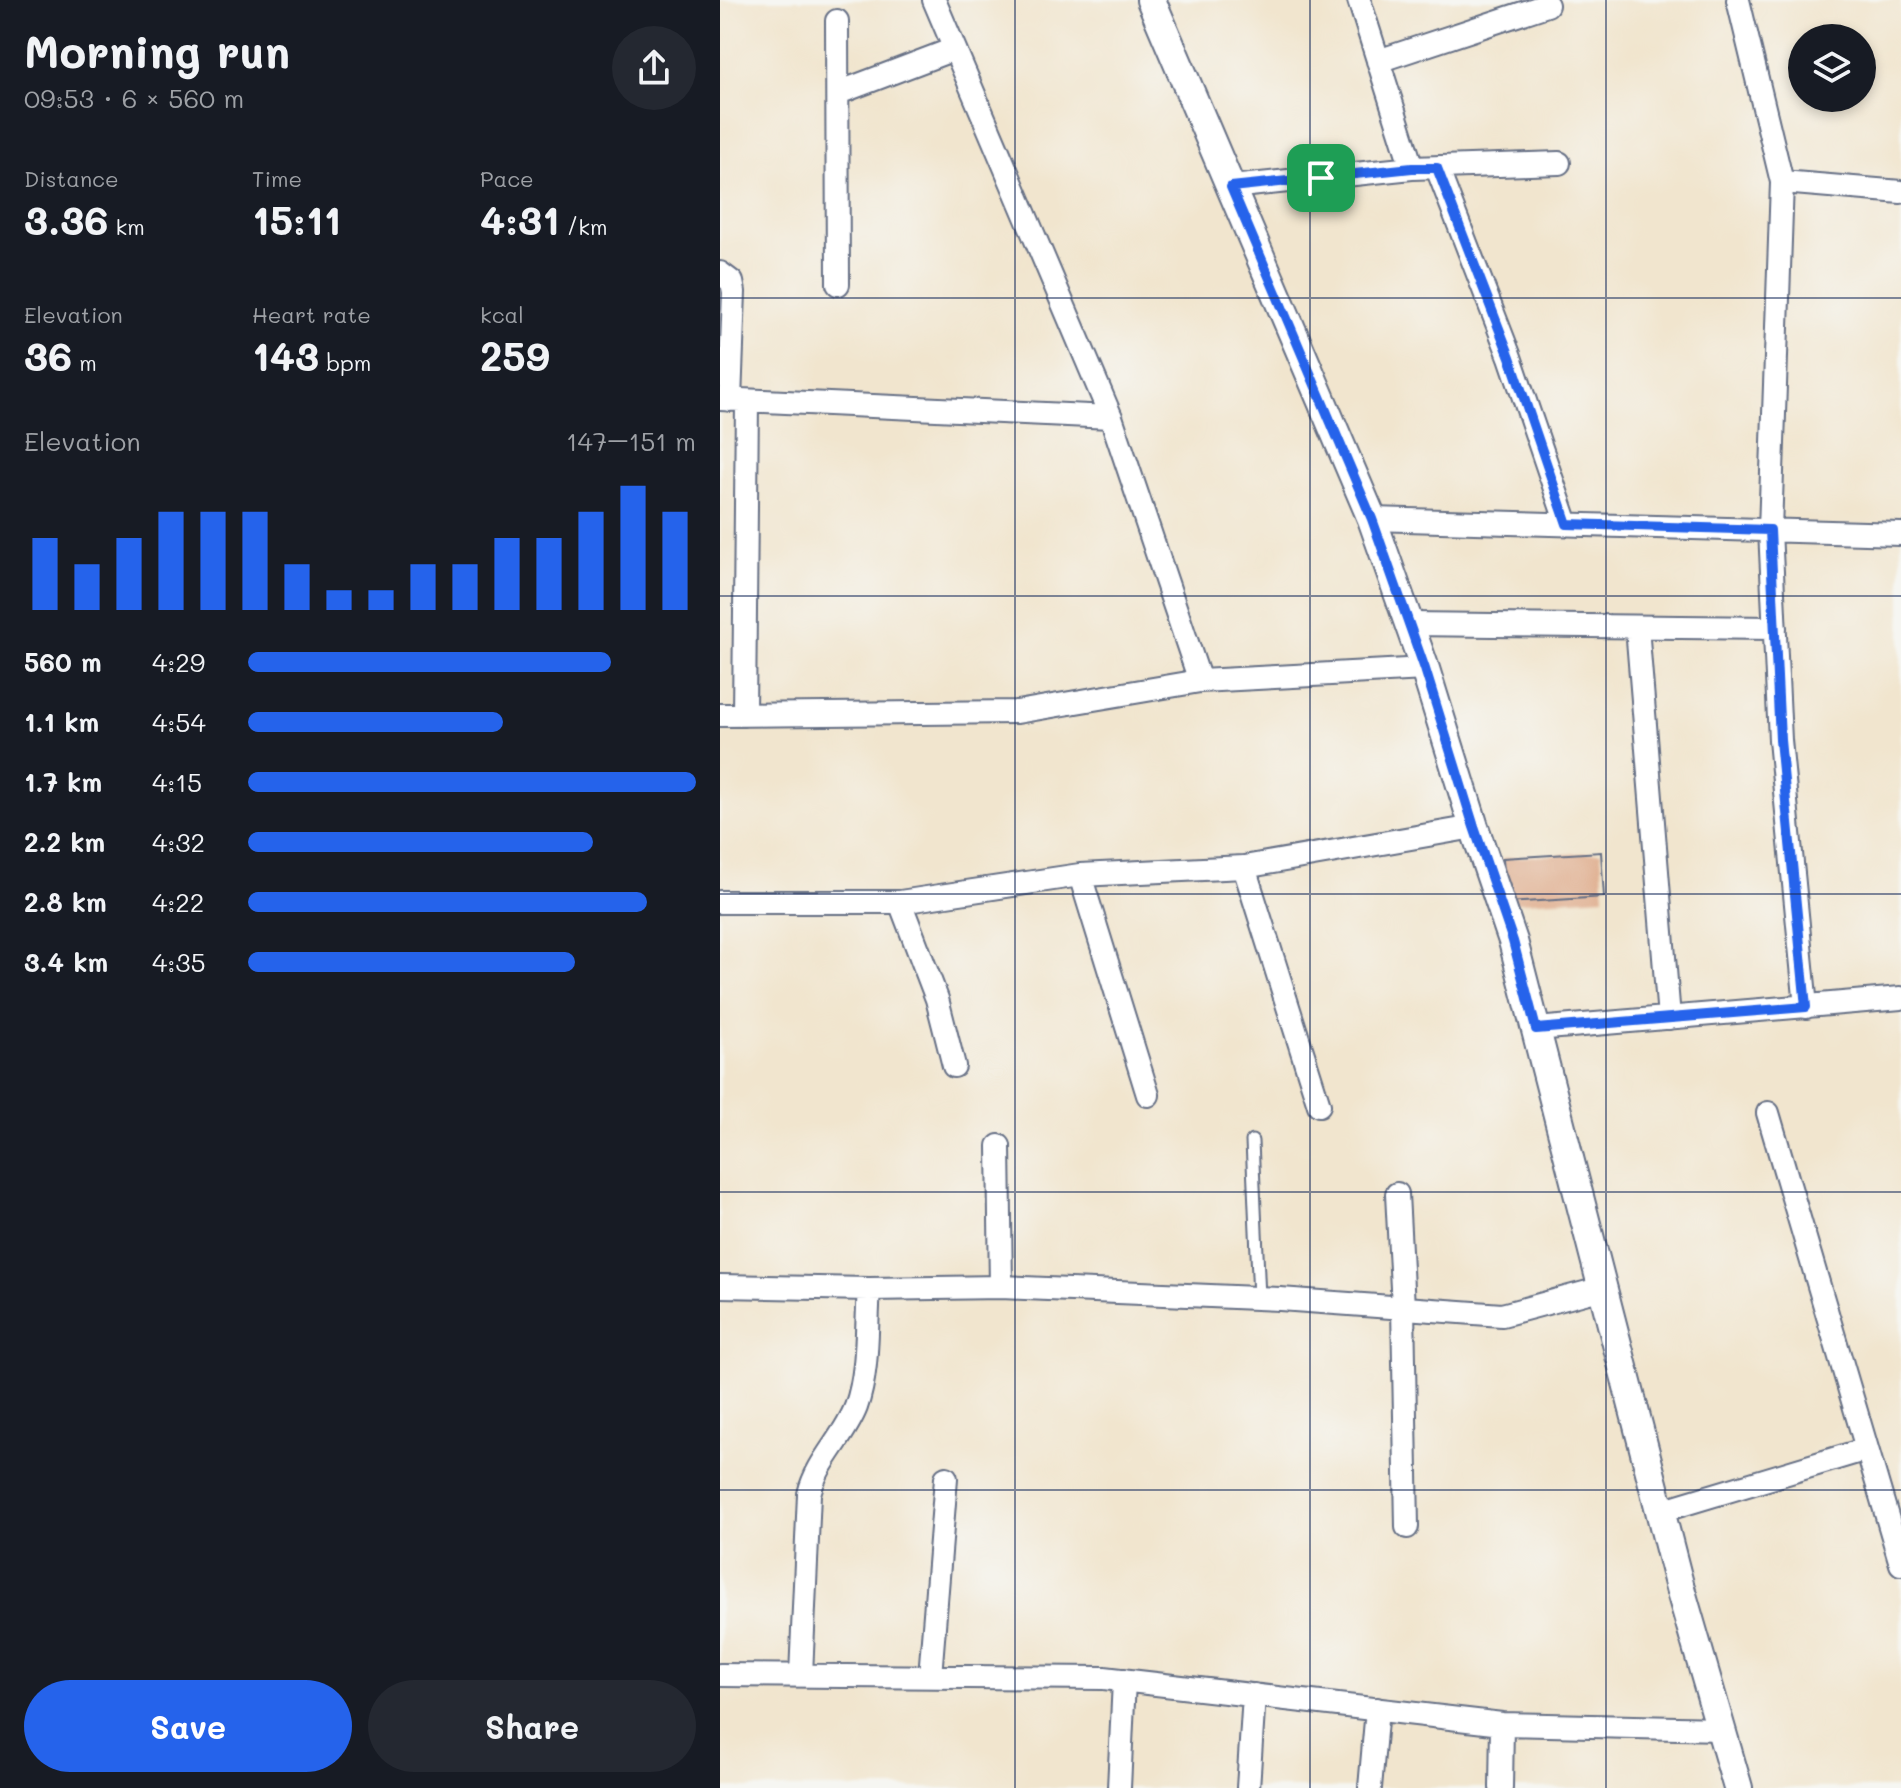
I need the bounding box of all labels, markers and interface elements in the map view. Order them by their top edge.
text: Morning run [24,22,290,79]
map controls [1788,24,1876,112]
button: layers [1788,24,1876,112]
button: share [612,26,696,110]
text: 09:53 · 6 × 560 m [24,81,244,115]
pin [1287,144,1355,212]
icon: arrive [1299,156,1343,200]
text: Distance [24,164,119,193]
text: Time [252,164,302,193]
text: Pace [480,164,534,193]
text: 3.36 [24,193,109,245]
text: 15:11 [252,193,341,245]
text: 4:31 [480,193,560,245]
text: km [109,212,145,241]
text: /km [560,212,608,241]
text: Elevation [24,300,123,329]
text: Heart rate [252,300,371,329]
text: kcal [480,300,524,329]
text: 36 [24,329,72,381]
text: 143 [252,329,319,381]
text: 259 [480,329,550,381]
text: m [72,348,97,377]
text: bpm [319,348,371,377]
text: Elevation [24,424,141,458]
text: 147–151 m [566,424,696,458]
text: 560 m [24,645,102,679]
text: 4:29 [152,645,205,679]
text: 1.1 km [24,705,99,739]
text: 4:54 [152,705,206,739]
text: 1.7 km [24,765,102,799]
text: 4:15 [152,765,202,799]
text: 2.2 km [24,825,105,859]
text: 4:32 [152,825,205,859]
text: 2.8 km [24,885,107,919]
text: 4:22 [152,885,204,919]
text: 3.4 km [24,945,108,979]
text: 4:35 [152,945,206,979]
button: Save [24,1680,352,1772]
button: Share [368,1680,696,1772]

